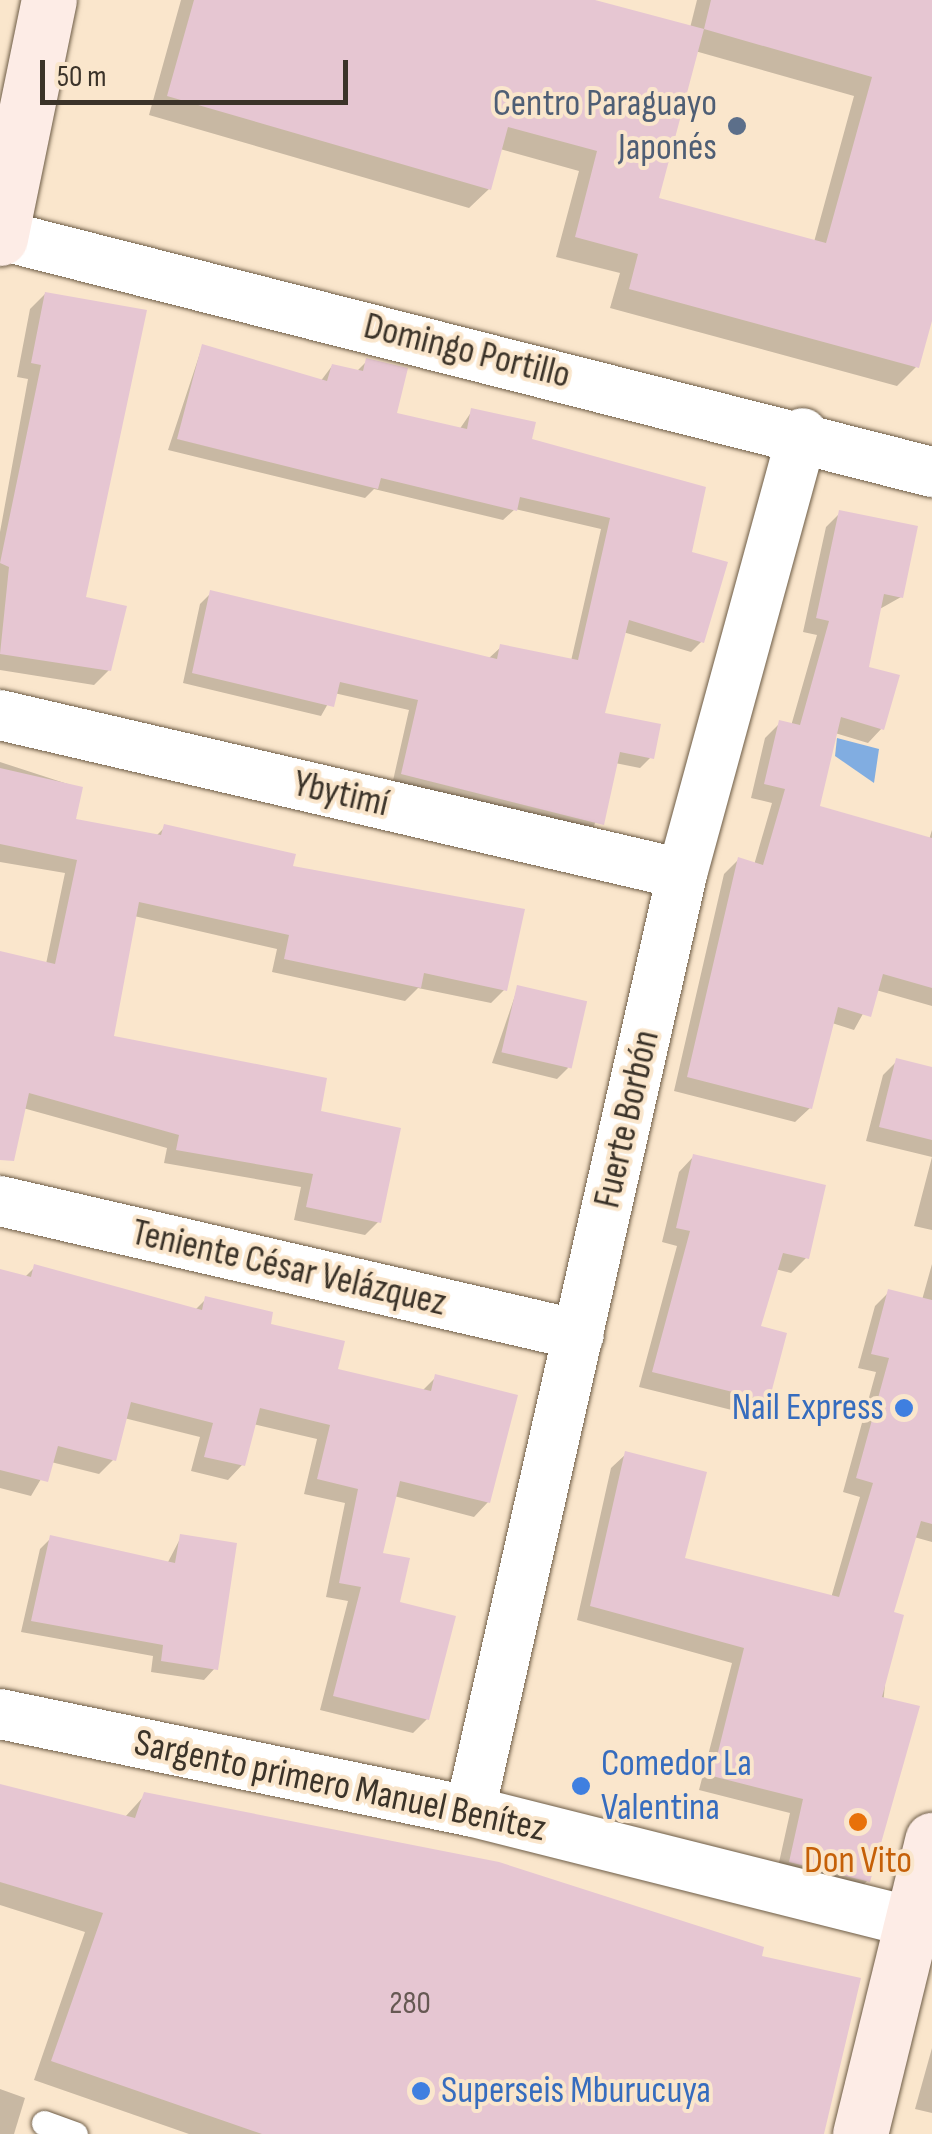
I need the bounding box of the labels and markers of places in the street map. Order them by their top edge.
place label: Centro Paraguayo Japonés [493,81,717,170]
marker: Centro Paraguayo Japonés [726,115,748,137]
place label: Nail Express [732,1385,884,1431]
marker: Nail Express [893,1397,915,1419]
place label: Comedor La Valentina [601,1741,752,1830]
marker: Comedor La Valentina [570,1775,592,1797]
marker: Don Vito [847,1811,869,1833]
place label: Don Vito [804,1838,912,1884]
place label: Superseis Mburucuya [441,2068,711,2114]
marker: Superseis Mburucuya [410,2080,432,2102]

